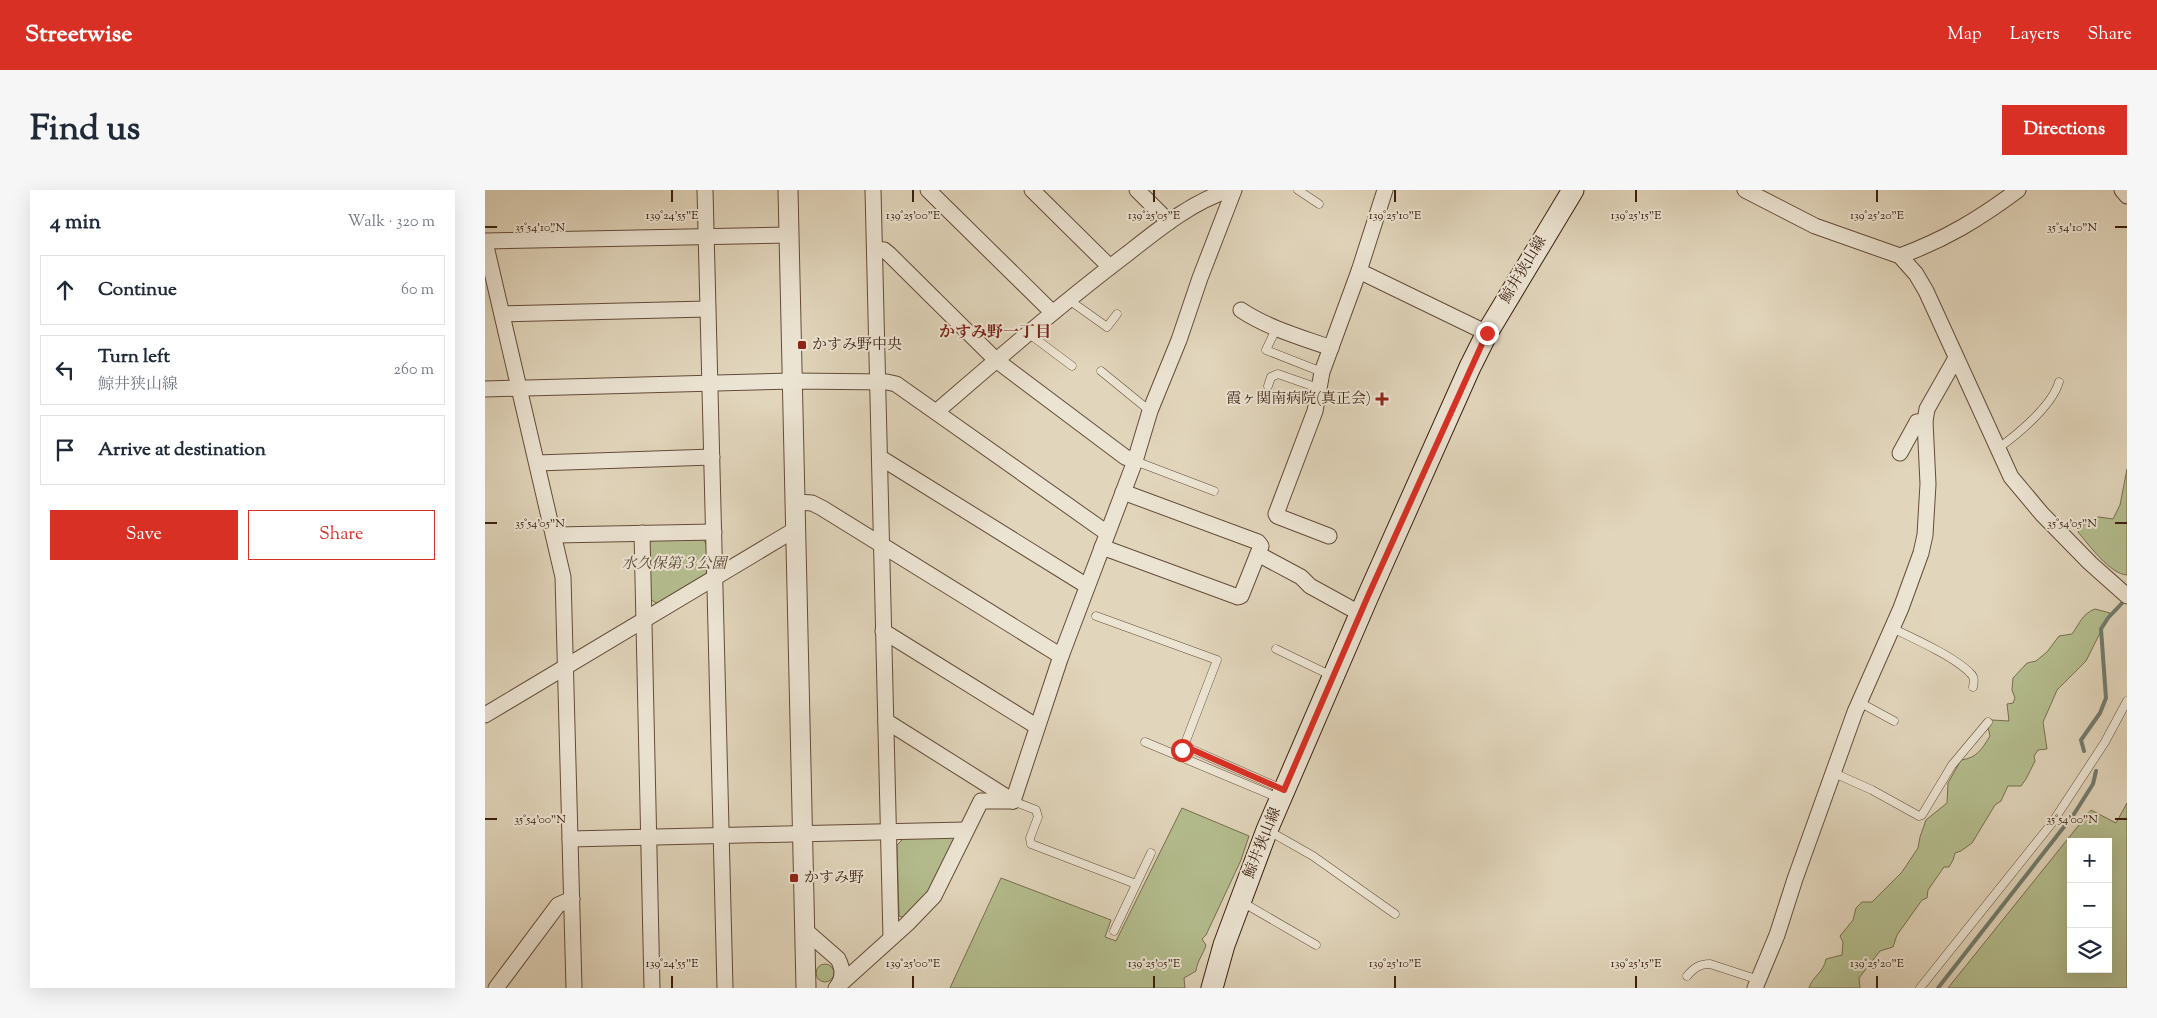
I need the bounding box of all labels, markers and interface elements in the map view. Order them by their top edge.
text: Streetwise [25,18,132,52]
text: Map [1947,22,1982,48]
text: Layers [2010,22,2060,48]
text: Share [2088,22,2132,48]
text: Find us [30,105,140,156]
button: Directions [2002,105,2127,155]
text: 139°24'55"E [646,207,699,225]
text: 139°25'00"E [886,207,941,225]
text: 139°25'05"E [1128,207,1181,225]
text: 139°25'10"E [1369,207,1422,225]
text: 139°25'15"E [1611,207,1662,225]
text: 139°25'20"E [1850,207,1905,225]
text: 4 min [50,208,101,238]
text: Walk · 320 m [348,211,435,234]
text: 35°54'10"N [515,219,565,237]
text: 35°54'10"N [2047,219,2097,237]
street label: 鯨井狭山線 [1496,232,1552,308]
icon: ahead [51,276,79,304]
text: Continue [98,277,177,304]
text: 60 m [401,279,434,302]
district label: かすみ野一丁目 [939,322,1051,345]
route end [1476,322,1499,345]
place label: かすみ野中央 [812,335,902,356]
marker: かすみ野中央 [796,339,808,351]
text: Turn left [98,344,170,371]
icon: left [51,356,79,384]
text: 260 m [393,359,434,382]
text: 鯨井狭山線 [98,374,178,397]
place label: 霞ヶ関南病院(真正会) [1226,389,1371,410]
marker: 霞ヶ関南病院(真正会) [1375,392,1389,406]
icon: arrive [51,436,79,464]
text: Arrive at destination [98,437,266,464]
button: Save [50,510,238,560]
button: Share [248,510,435,560]
text: 35°54'05"N [515,515,565,533]
text: 35°54'05"N [2047,515,2097,533]
park label: 水久保第３公園 [621,554,729,575]
route start [1171,739,1194,762]
street label: 鯨井狭山線 [1239,804,1287,882]
text: 35°54'00"N [514,811,566,829]
text: 35°54'00"N [2046,811,2098,829]
map controls [2067,838,2112,973]
button: + [2067,838,2112,883]
place label: かすみ野 [804,868,864,889]
marker: かすみ野 [788,872,800,884]
button: − [2067,883,2112,928]
button: layers [2067,928,2112,973]
text: 139°24'55"E [646,955,699,973]
text: 139°25'00"E [886,955,941,973]
text: 139°25'05"E [1128,955,1181,973]
text: 139°25'10"E [1369,955,1422,973]
text: 139°25'15"E [1611,955,1662,973]
text: 139°25'20"E [1850,955,1905,973]

